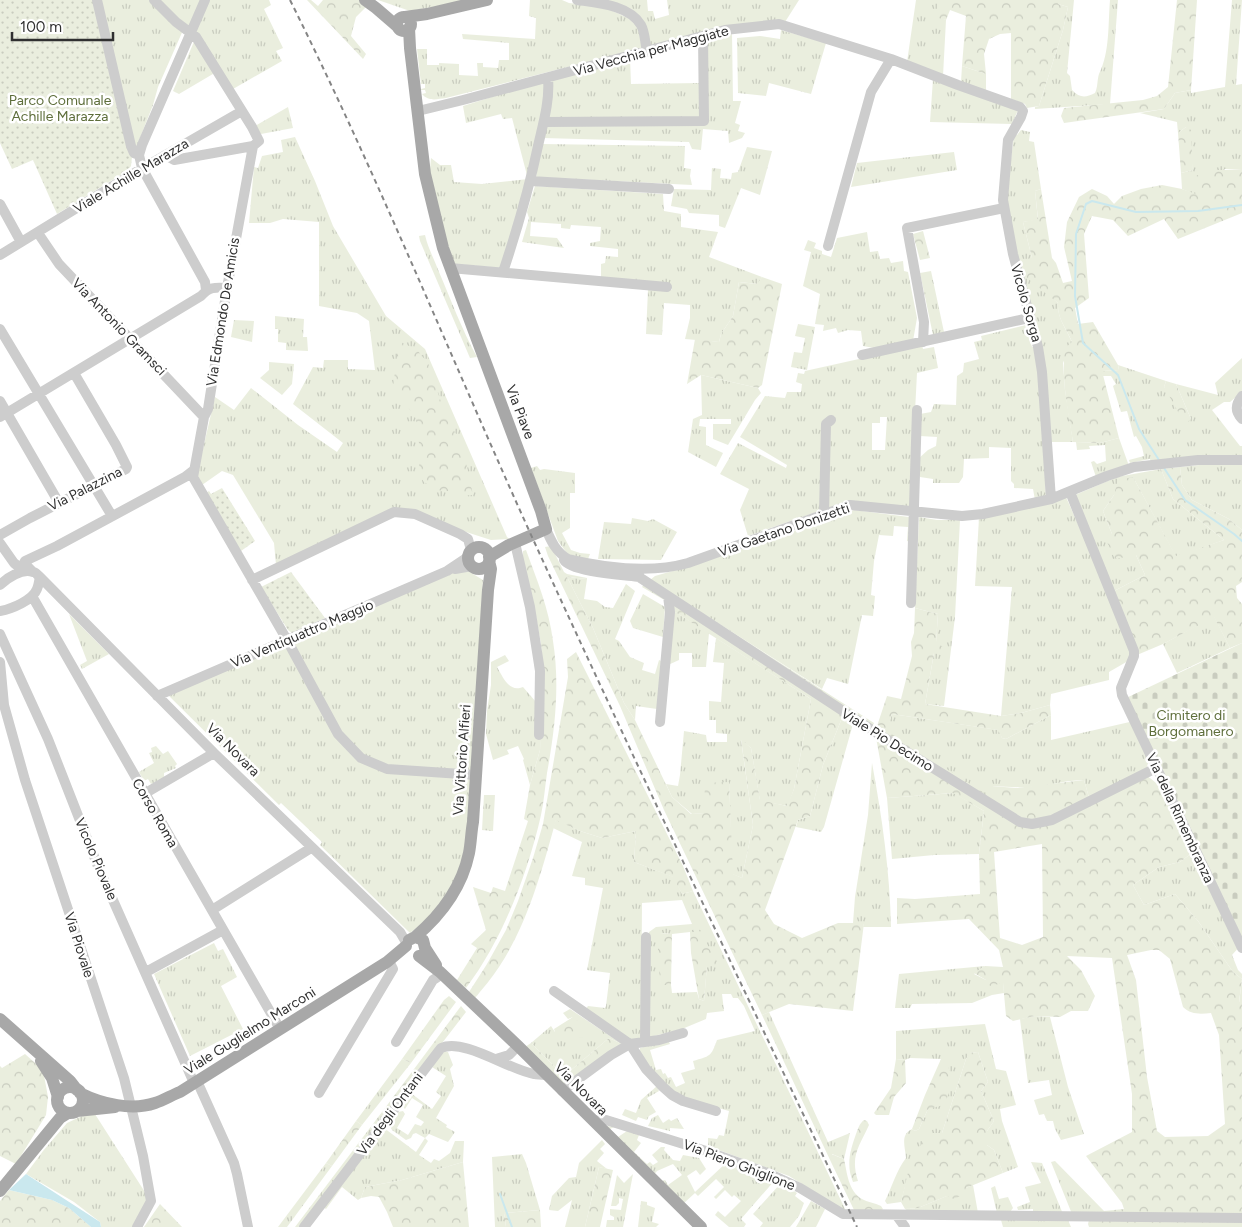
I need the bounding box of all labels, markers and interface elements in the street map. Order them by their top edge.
scale bar [12,10,114,42]
text: 100 m [20,18,62,36]
street label: Via Vecchia per Maggiate [572,22,731,80]
park label: Parco Comunale Achille Marazza [9,92,112,125]
street label: Viale Achille Marazza [70,135,192,217]
street label: Via Edmondo De Amicis [203,236,243,388]
street label: Vicolo Sorga [1007,262,1045,344]
street label: Via Antonio Gramsci [68,275,170,379]
street label: Via Piave [502,382,538,442]
street label: Via Palazzina [45,463,125,515]
street label: Via Gaetano Donizetti [716,500,852,560]
street label: Via Ventiquattro Maggio [228,596,376,672]
street label: Via Vittorio Alfieri [450,704,474,816]
street label: Viale Pio Decimo [838,705,936,775]
park label: Cimitero di Borgomanero [1148,707,1234,740]
street label: Via Novara [203,720,263,780]
street label: Via della Rimembranza [1142,750,1218,886]
street label: Corso Roma [128,775,182,851]
street label: Vicolo Piovale [71,815,121,903]
street label: Via Piovale [60,910,98,980]
street label: Viale Guglielmo Marconi [181,984,319,1078]
street label: Via Novara [551,1059,611,1119]
street label: Via degli Ontani [353,1069,427,1159]
street label: Via Piero Ghiglione [681,1136,798,1194]

